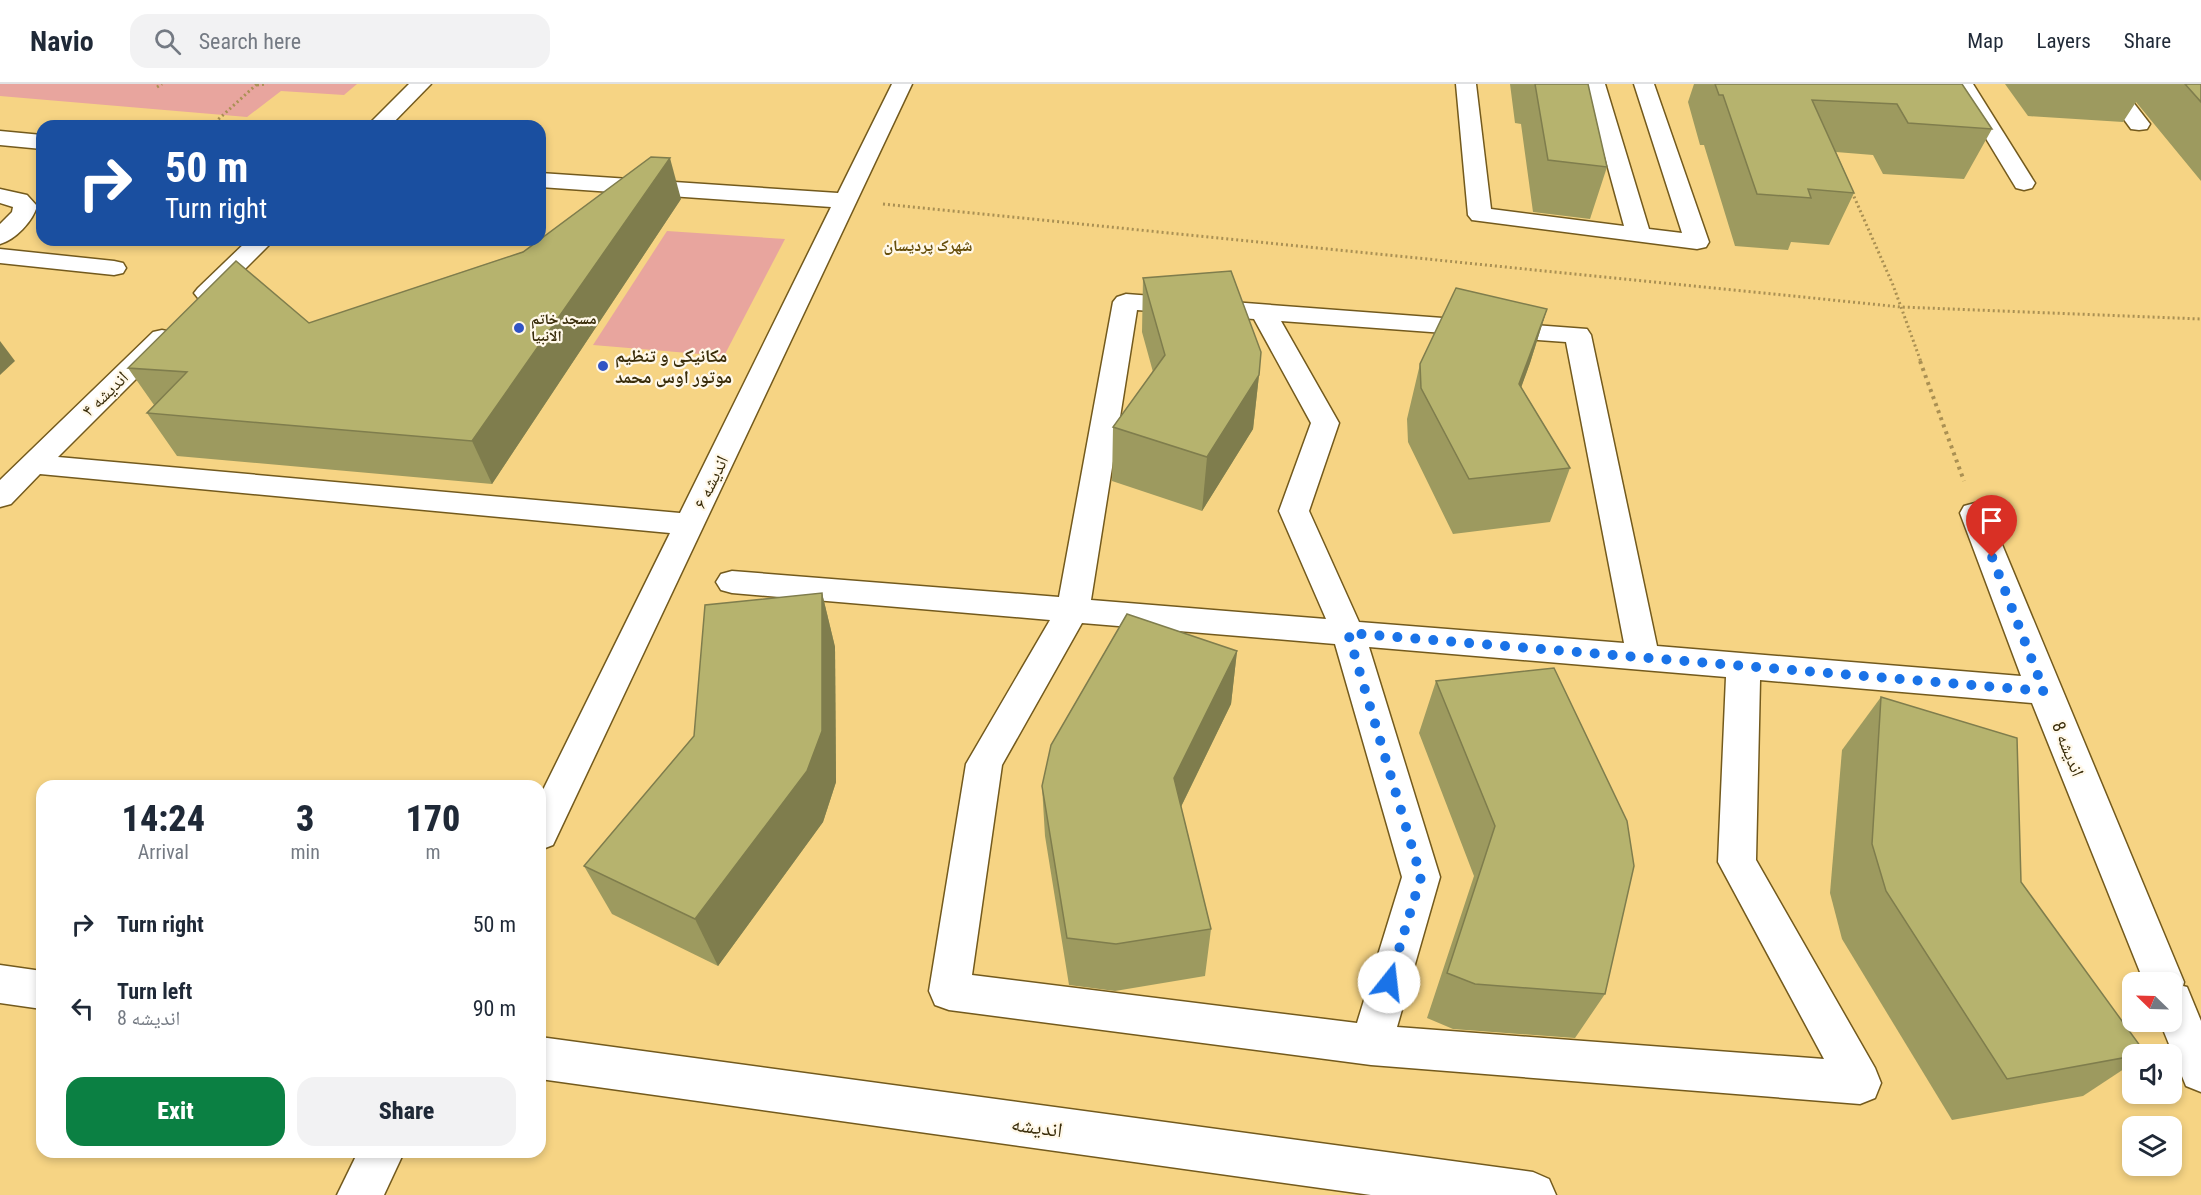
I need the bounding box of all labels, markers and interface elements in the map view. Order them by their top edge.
search box [130,14,550,68]
text: Navio [30,25,94,58]
icon: search [151,25,184,58]
text: Search here [199,29,301,54]
text: Map [1967,29,2004,53]
text: Layers [2037,29,2091,53]
text: Share [2124,29,2171,53]
text: 50 m [165,143,248,192]
icon: right [66,144,144,222]
text: Turn right [165,193,267,225]
district label: شهرک پردیسان [883,236,973,255]
place label: مسجد خاتم الانبیا [531,310,597,345]
marker: مسجد خاتم الانبیا [512,321,526,335]
place label: مکانیکی و تنظیم موتور اوس محمد [615,345,732,388]
marker: مکانیکی و تنظیم موتور اوس محمد [596,359,610,373]
street label: انديشه ۴ [77,367,132,421]
street label: اندیشه ۶ [689,452,733,512]
pin [1966,495,2017,557]
icon: arrive [1975,504,2008,537]
street label: اندیشه 8 [2048,718,2089,779]
text: 14:24 [122,798,205,840]
text: 3 [296,798,314,840]
text: 170 [405,798,460,840]
text: Arrival [138,840,189,864]
text: min [291,840,320,864]
text: m [425,840,440,864]
icon: right [66,908,99,941]
text: Turn right [117,912,204,937]
text: 50 m [473,912,516,937]
position arrow [1357,950,1421,1014]
north arrow [2122,972,2182,1032]
map controls [2122,972,2182,1176]
text: Turn left [117,979,192,1004]
icon: left [66,992,99,1025]
text: 90 m [473,996,516,1021]
text: اندیشه 8 [117,1006,180,1030]
button: sound [2122,1044,2182,1104]
button: Exit [66,1077,285,1146]
button: Share [297,1077,516,1146]
street label: انديشه [1010,1112,1064,1142]
button: layers [2122,1116,2182,1176]

